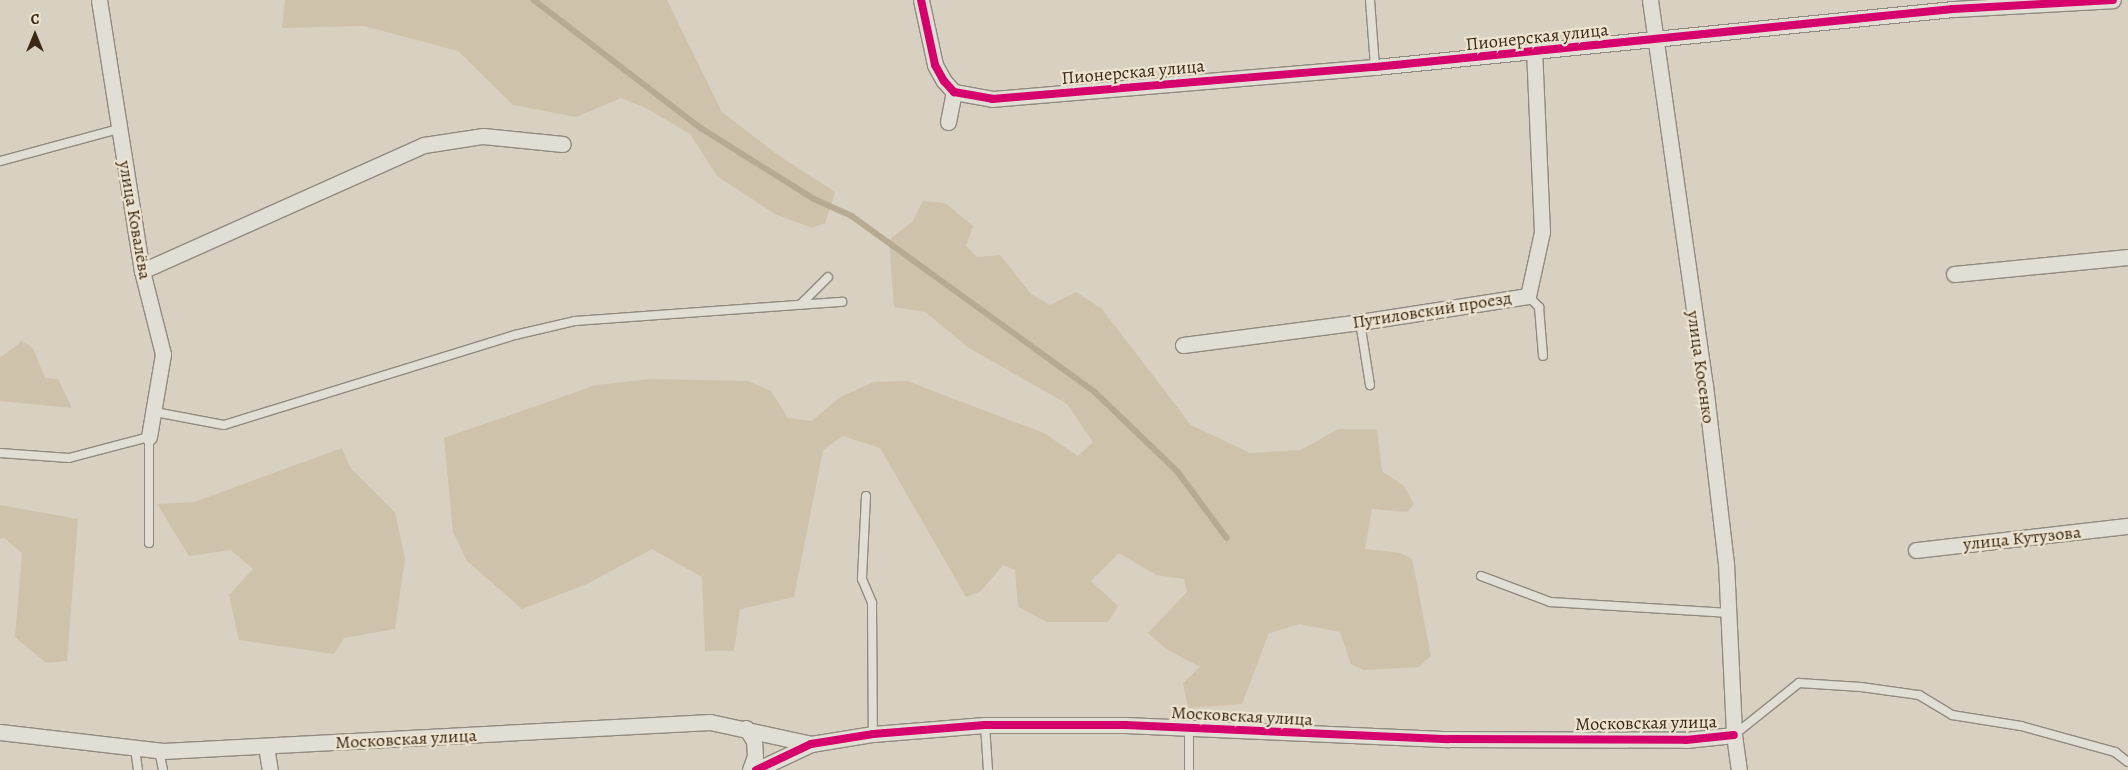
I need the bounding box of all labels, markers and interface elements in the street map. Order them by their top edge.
north arrow [10,10,60,60]
text: С [31,10,39,29]
street label: Пионерская улица [1464,19,1610,55]
street label: Пионерская улица [1060,55,1206,89]
street label: улица Ковалёва [114,159,156,281]
street label: Путиловский проезд [1351,287,1513,333]
street label: улица Косенко [1682,309,1720,425]
street label: улица Кутузова [1962,521,2082,555]
street label: Московская улица [1171,702,1313,730]
street label: Московская улица [1575,711,1717,735]
street label: Московская улица [335,725,477,753]

